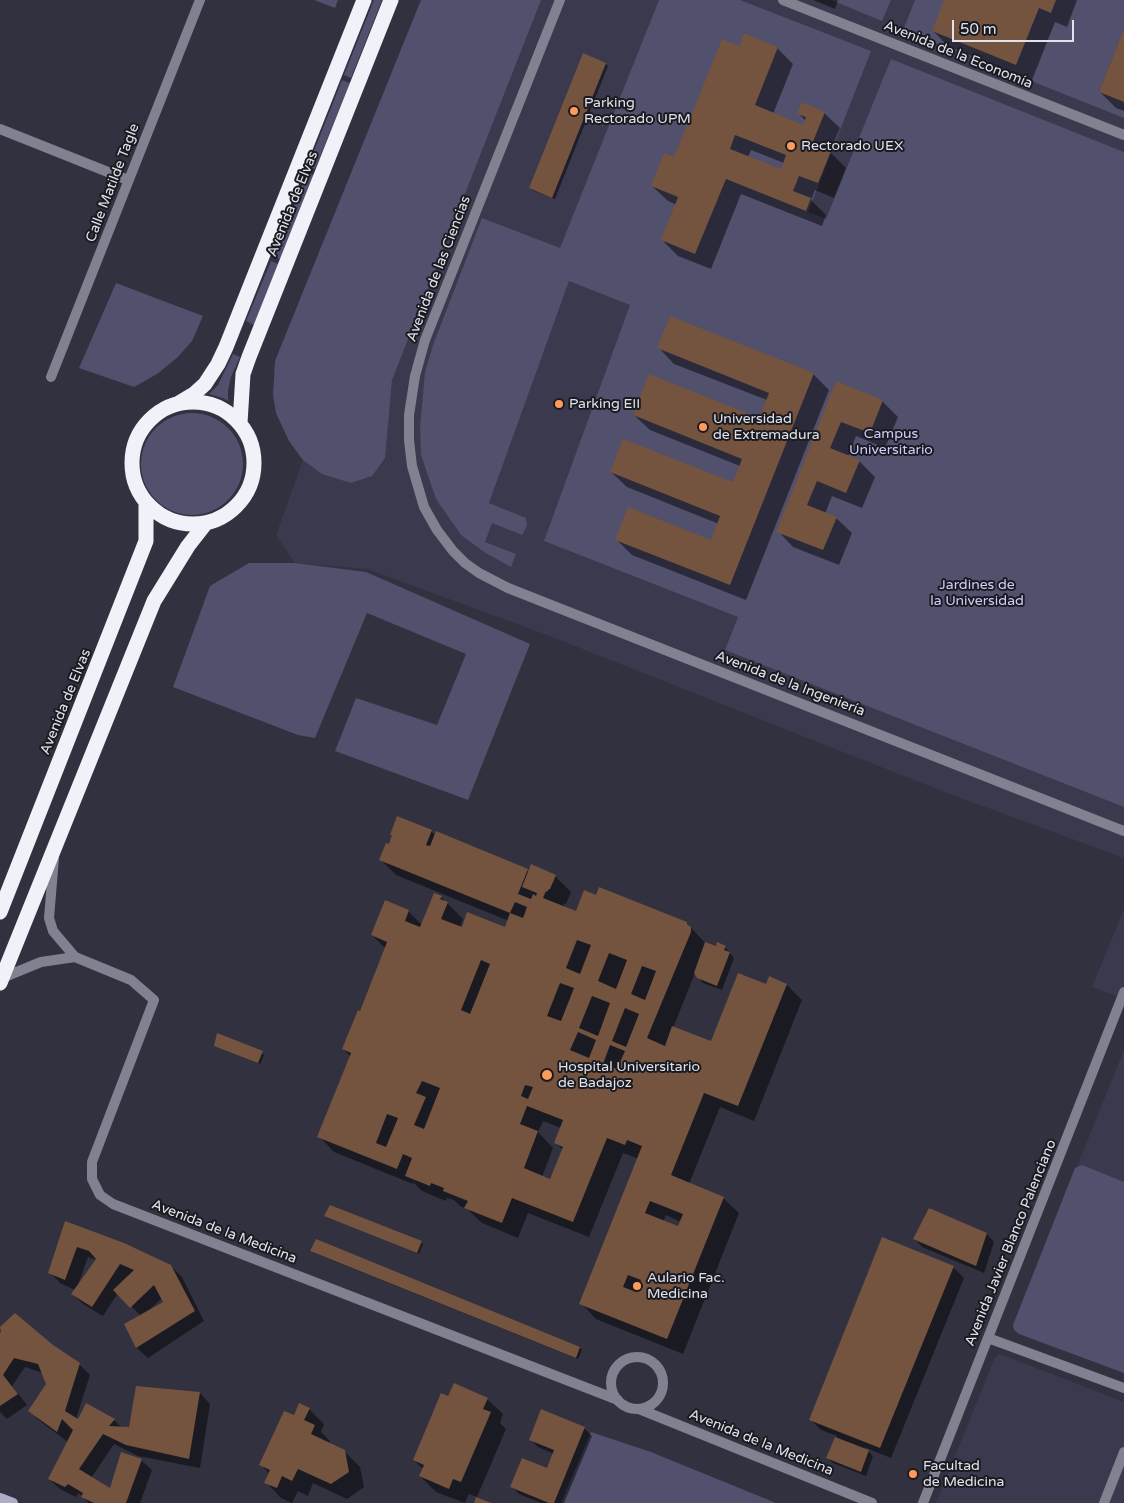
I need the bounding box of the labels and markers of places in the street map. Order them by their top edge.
place label: Parking Rectorado UPM [584,95,691,128]
marker: Parking Rectorado UPM [568,105,580,117]
place label: Rectorado UEX [801,138,903,154]
marker: Rectorado UEX [785,140,797,152]
place label: Parking EII [569,396,640,412]
marker: Parking EII [553,398,565,410]
place label: Universidad de Extremadura [713,411,820,444]
marker: Universidad de Extremadura [697,421,709,433]
place label: Hospital Universitario de Badajoz [558,1059,700,1092]
marker: Hospital Universitario de Badajoz [540,1068,554,1082]
place label: Aulario Fac. Medicina [647,1270,725,1302]
marker: Aulario Fac. Medicina [631,1280,643,1292]
place label: Facultad de Medicina [923,1458,1004,1490]
marker: Facultad de Medicina [907,1468,919,1480]

